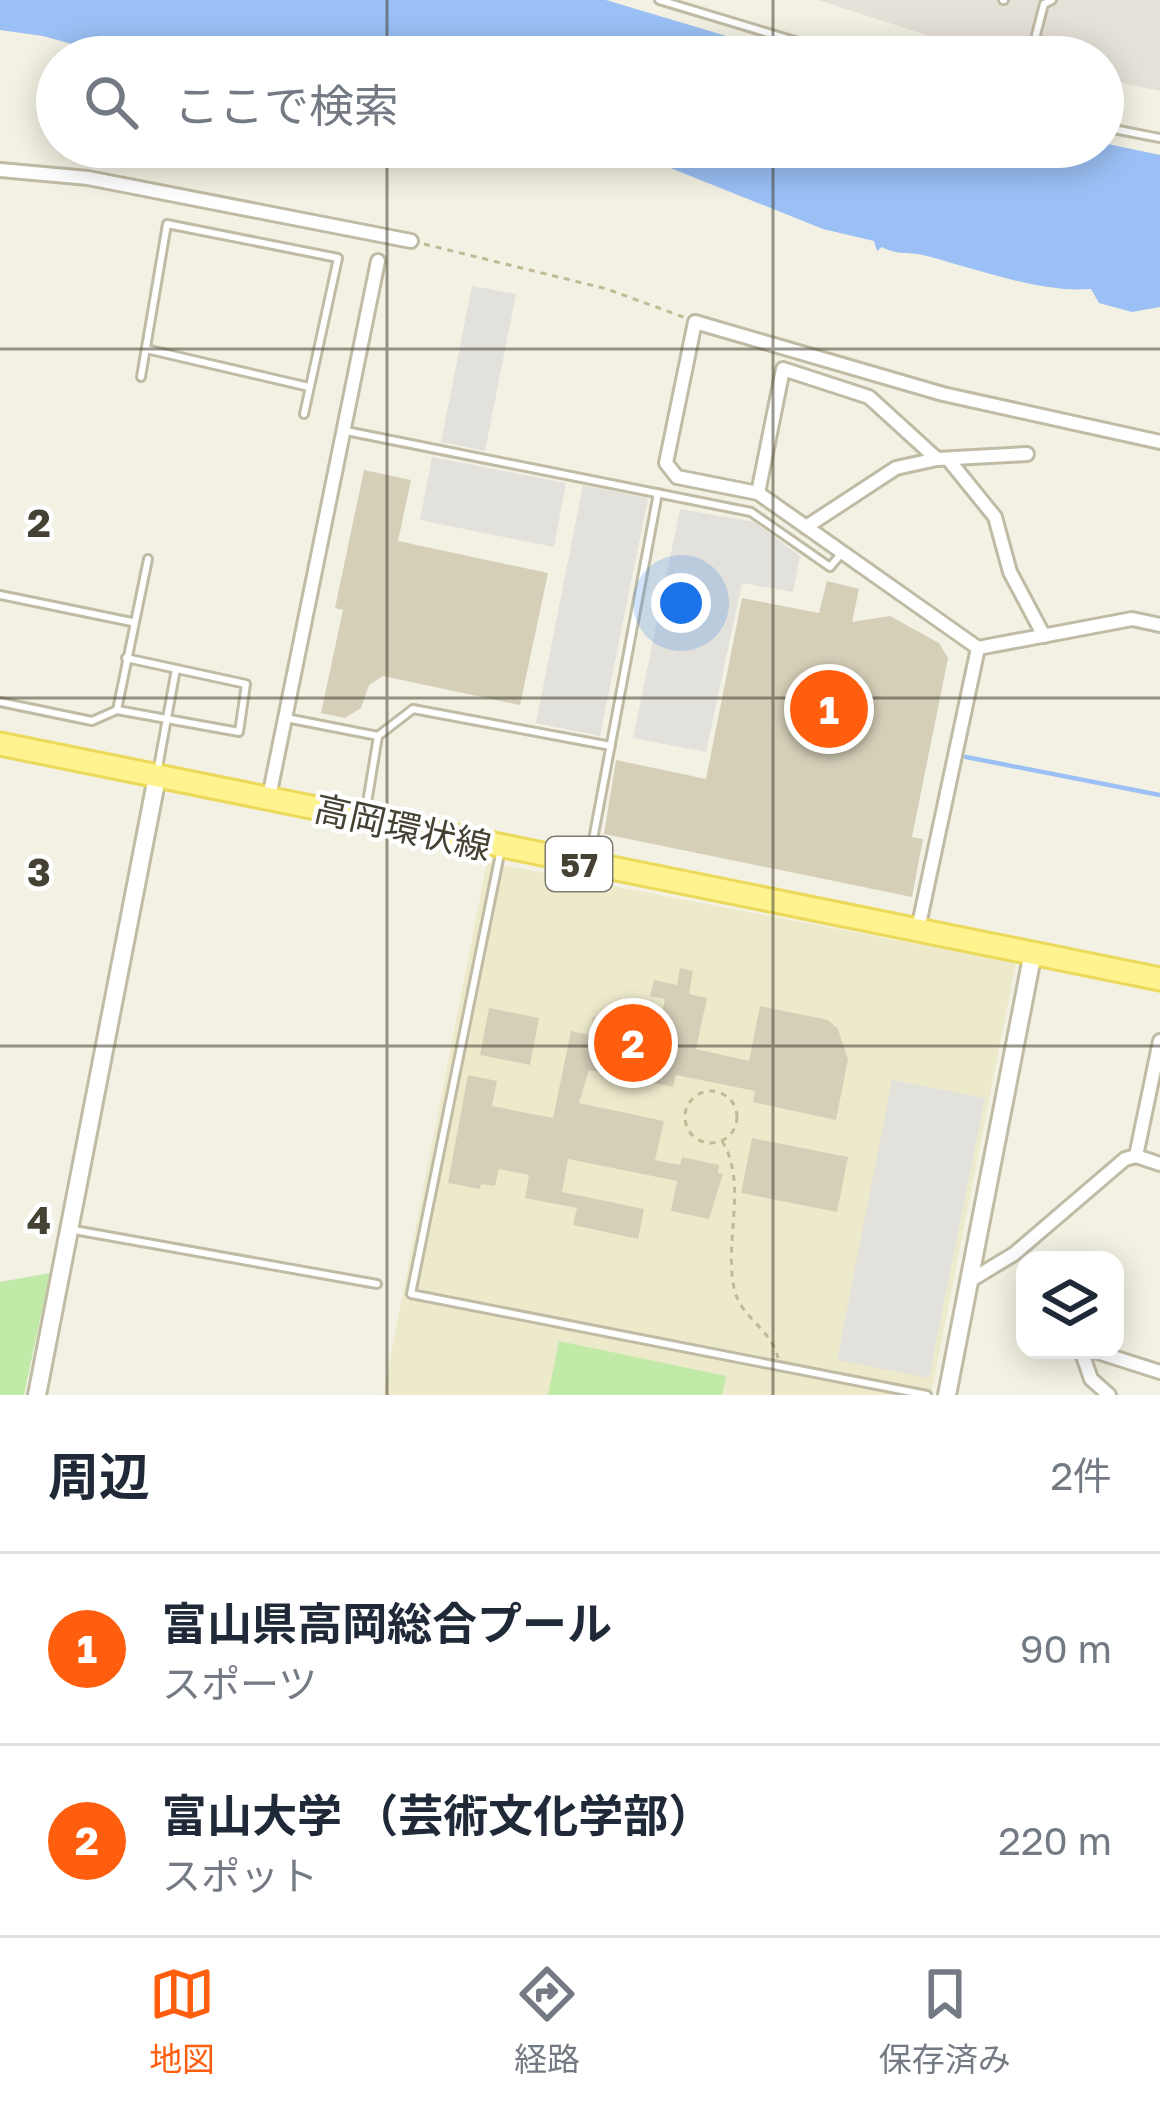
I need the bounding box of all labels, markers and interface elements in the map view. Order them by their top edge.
search box [36,36,1124,168]
icon: search [78,69,144,135]
text: ここで検索 [174,78,399,132]
text: 2 [27,499,51,546]
your location [651,573,711,633]
pin: 1 [790,664,868,754]
street label: 高岡環状線 [310,786,496,868]
road number: 57 [546,837,612,891]
text: 3 [27,848,51,895]
pin: 2 [594,998,672,1088]
text: 4 [27,1196,51,1243]
map controls [1016,1251,1124,1359]
button: layers [1016,1251,1124,1359]
text: 周辺 [48,1445,150,1506]
text: 2件 [1050,1452,1112,1499]
text: 富山県高岡総合プール [162,1596,612,1650]
text: 1 [77,1625,97,1672]
text: 90 m [1020,1625,1112,1672]
text: スポーツ [162,1660,317,1707]
text: 富山大学 （芸術文化学部） [162,1788,713,1842]
text: 2 [75,1817,99,1864]
text: 220 m [998,1817,1112,1864]
text: スポット [162,1852,318,1899]
tab: 地図 [149,1961,215,2081]
tab: 経路 [514,1961,580,2081]
tab: 保存済み [879,1961,1011,2081]

